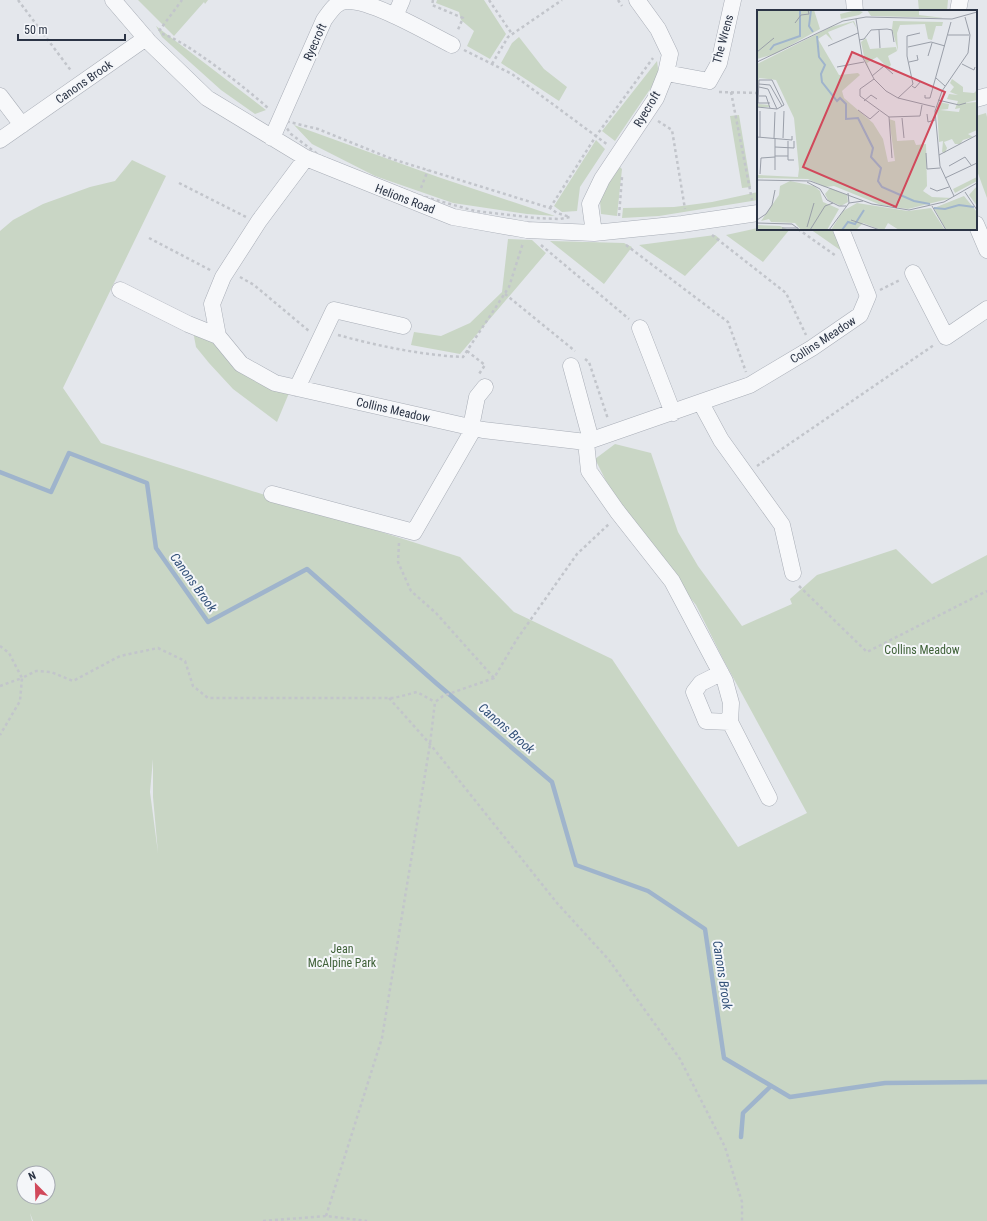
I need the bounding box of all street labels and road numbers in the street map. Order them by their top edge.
street label: The Wrens [710,13,736,65]
street label: Ryecroft [301,21,330,63]
street label: Canons Brook [53,57,116,107]
street label: Ryecroft [631,88,663,129]
street label: Helions Road [373,181,437,217]
street label: Collins Meadow [788,314,859,366]
street label: Collins Meadow [355,395,431,425]

